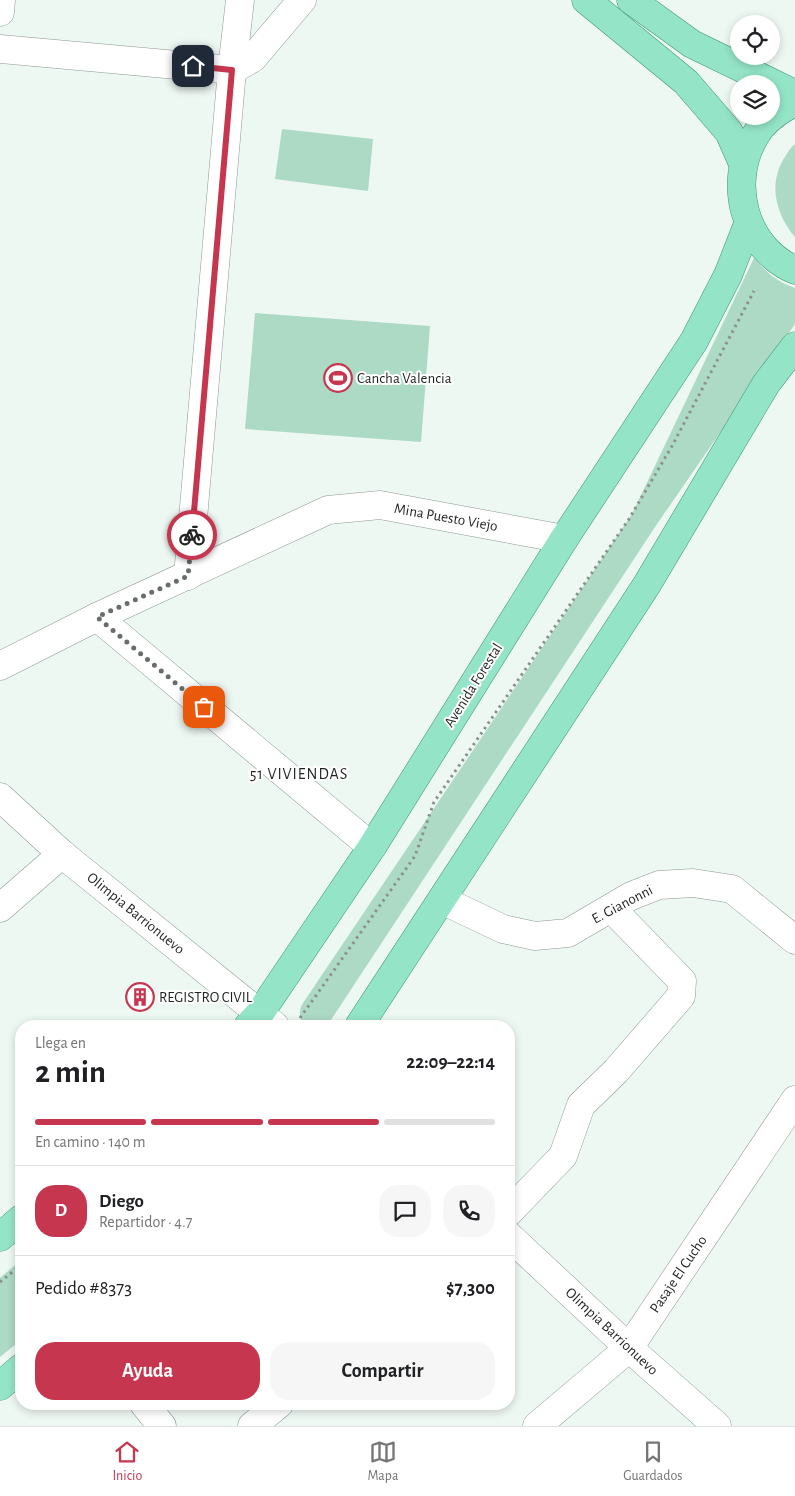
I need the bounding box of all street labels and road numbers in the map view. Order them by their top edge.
street label: Mina Puesto Viejo [393,501,499,534]
street label: Avenida Forestal [442,641,505,730]
street label: Olimpia Barrionuevo [84,870,187,957]
street label: E. Gianonni [589,882,655,927]
street label: Pasaje El Cucho [647,1233,710,1316]
street label: Olimpia Barrionuevo [562,1285,661,1378]

